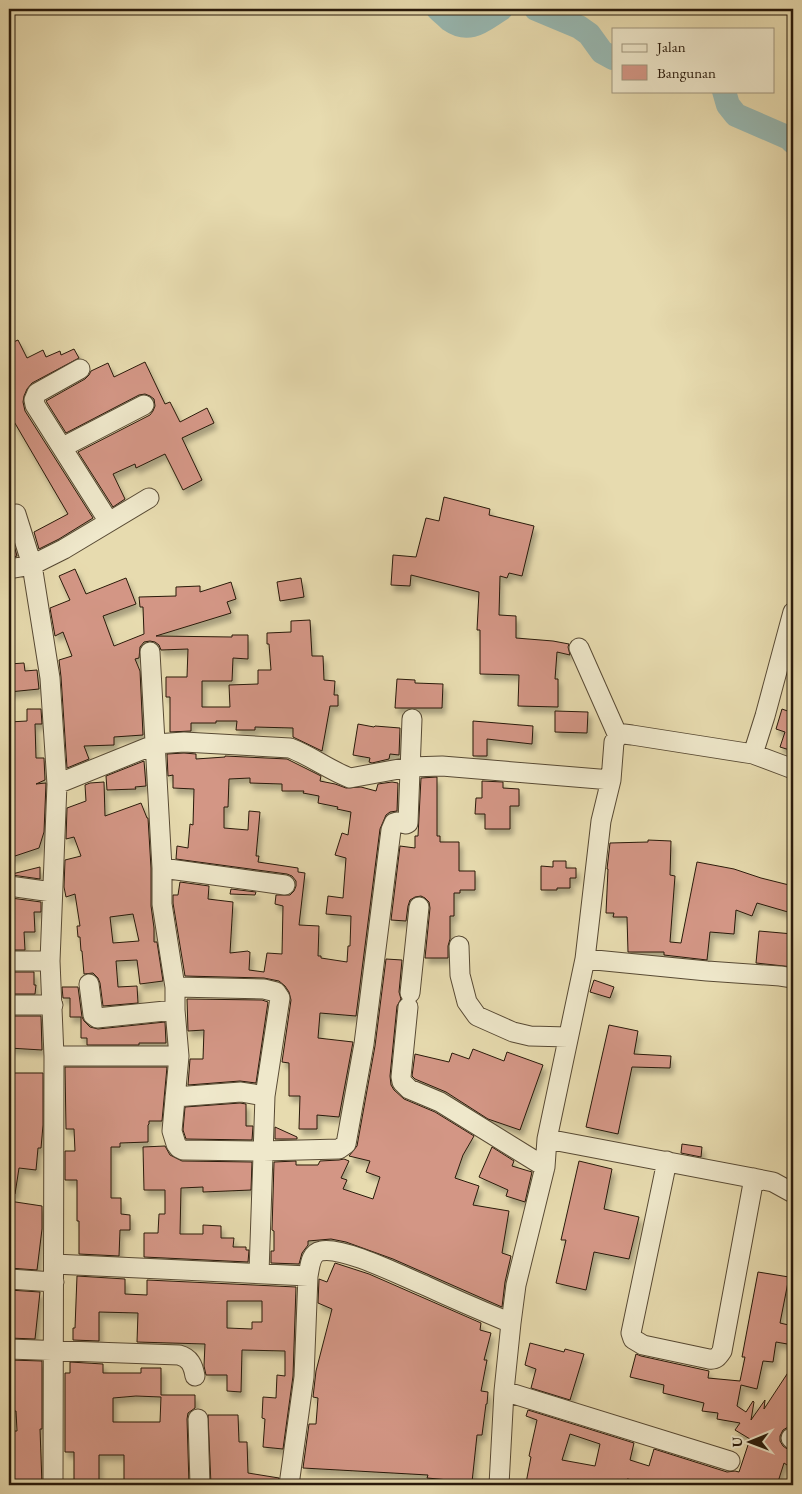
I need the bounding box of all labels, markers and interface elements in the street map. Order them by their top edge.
legend [612,28,774,92]
text: Jalan [655,37,686,56]
text: Bangunan [657,63,716,82]
north arrow [724,1416,774,1466]
text: U [728,1436,746,1448]

